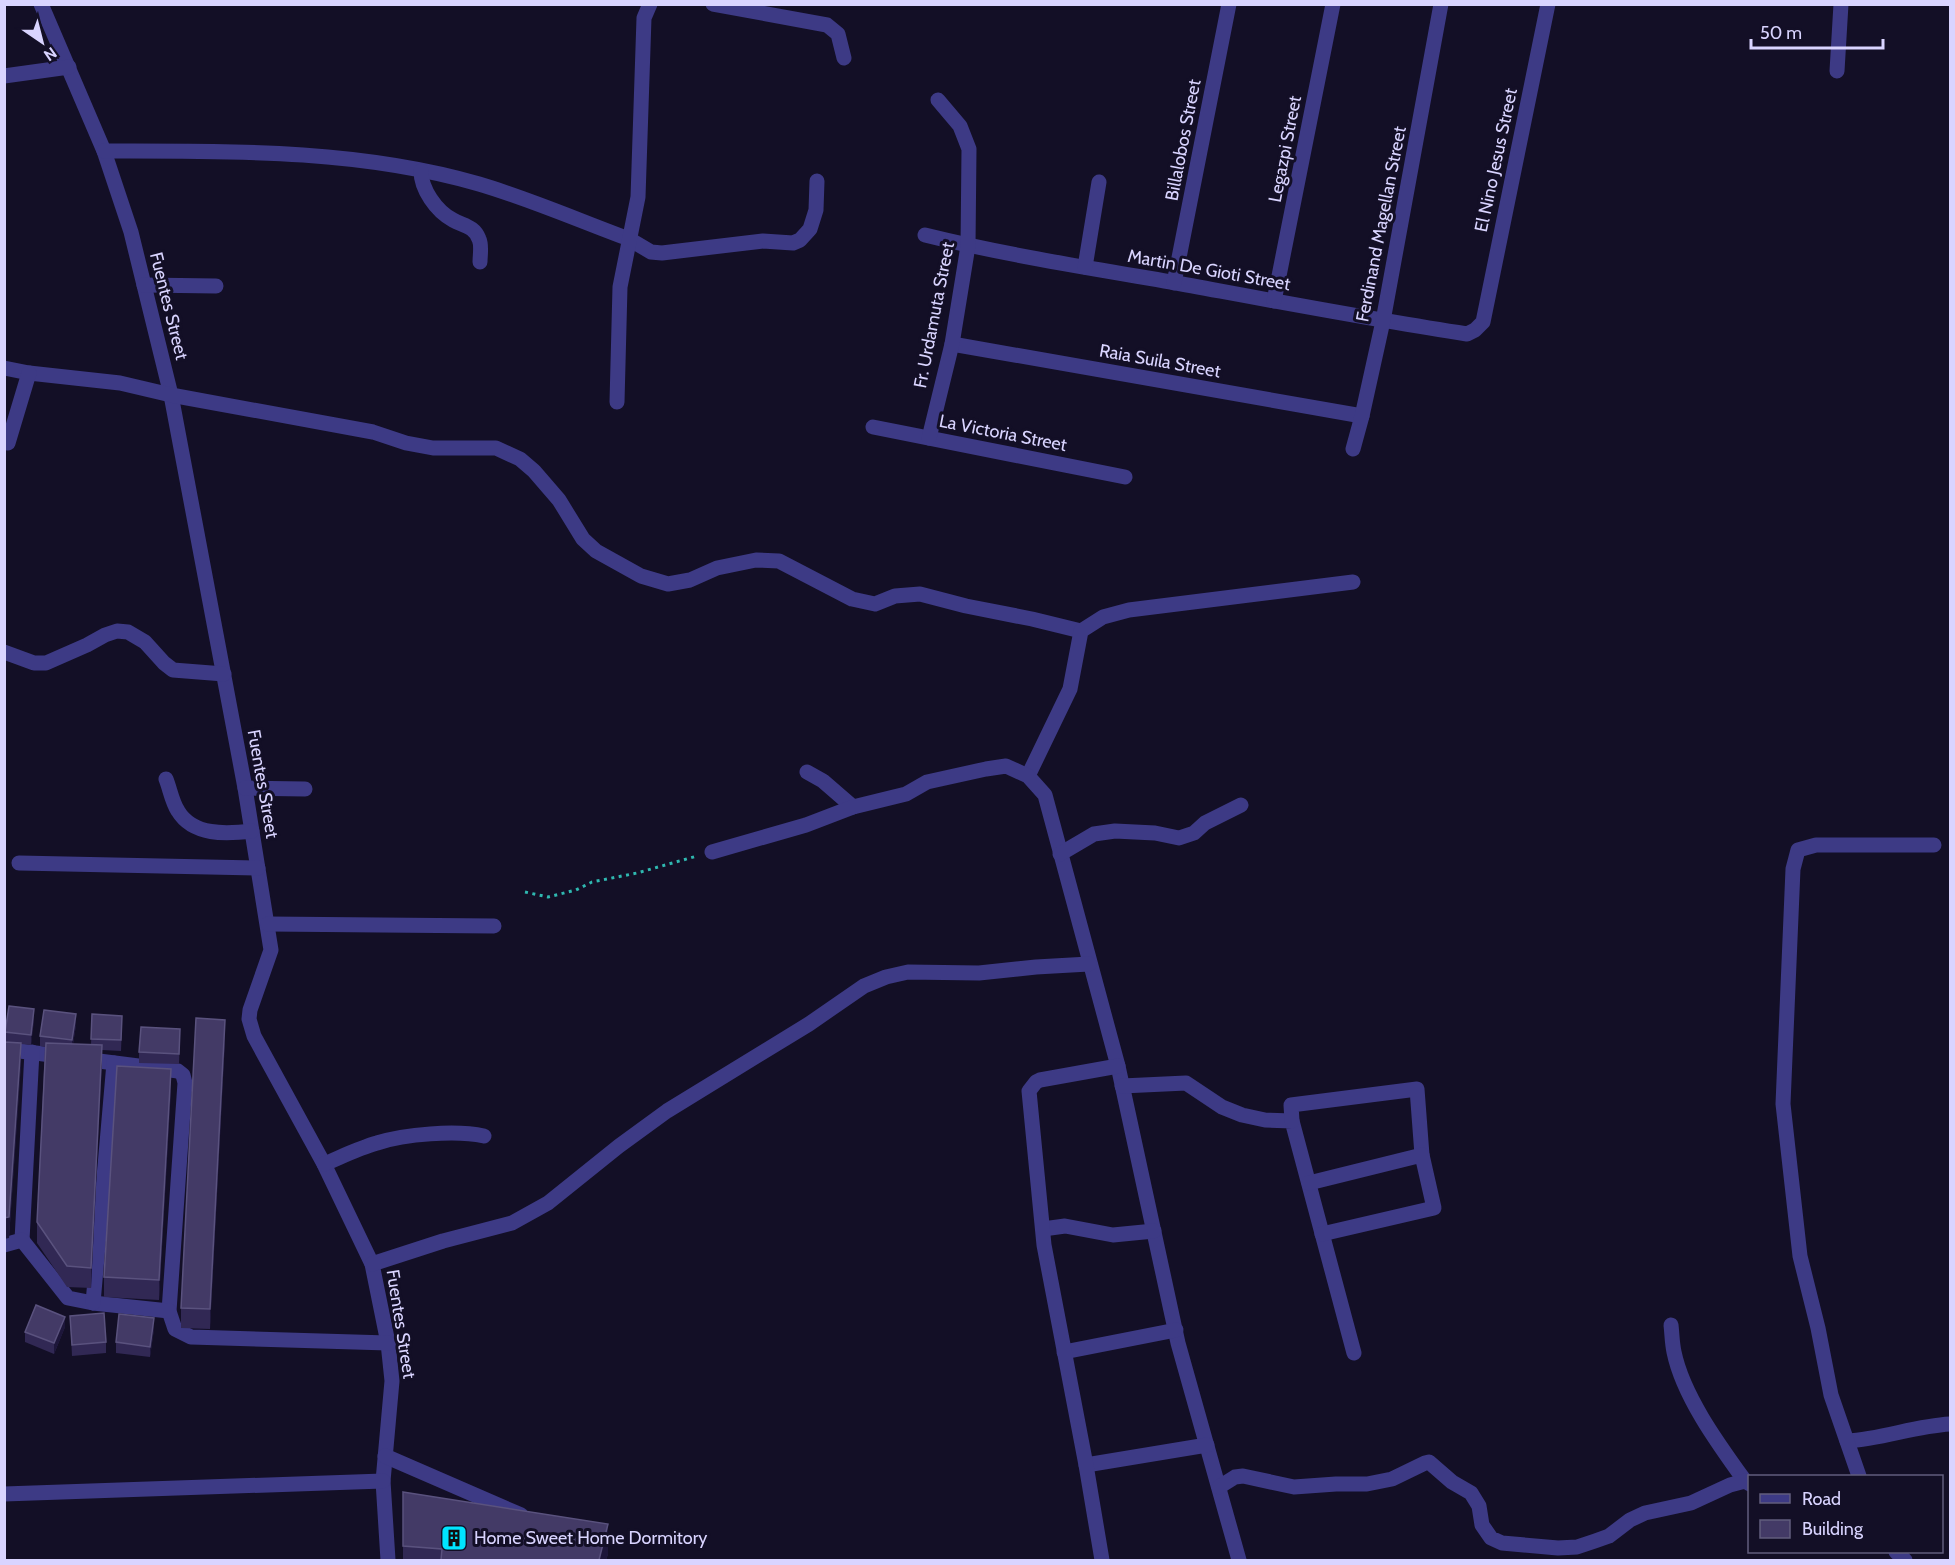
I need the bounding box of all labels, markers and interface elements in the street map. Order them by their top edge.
north arrow [12,12,72,72]
scale bar [1751,12,1883,50]
text: 50 m [1760,22,1802,44]
text: N [40,43,60,65]
street label: Billalobos Street [1160,77,1206,203]
street label: El Nino Jesus Street [1470,86,1522,234]
street label: Legazpi Street [1264,94,1306,204]
street label: Ferdinand Magellan Street [1351,124,1411,324]
street label: Fr. Urdamuta Street [909,240,959,390]
street label: Martin De Gioti Street [1126,245,1292,295]
street label: Fuentes Street [145,250,193,362]
street label: Raia Suila Street [1098,340,1222,382]
street label: La Victoria Street [937,410,1069,456]
street label: Fuentes Street [243,728,283,840]
street label: Fuentes Street [382,1268,420,1380]
legend [1748,1475,1943,1553]
text: Road [1802,1488,1841,1510]
text: Building [1802,1518,1864,1540]
building icon: Home Sweet Home Dormitory [439,1523,469,1553]
place label: Home Sweet Home Dormitory [474,1527,707,1549]

